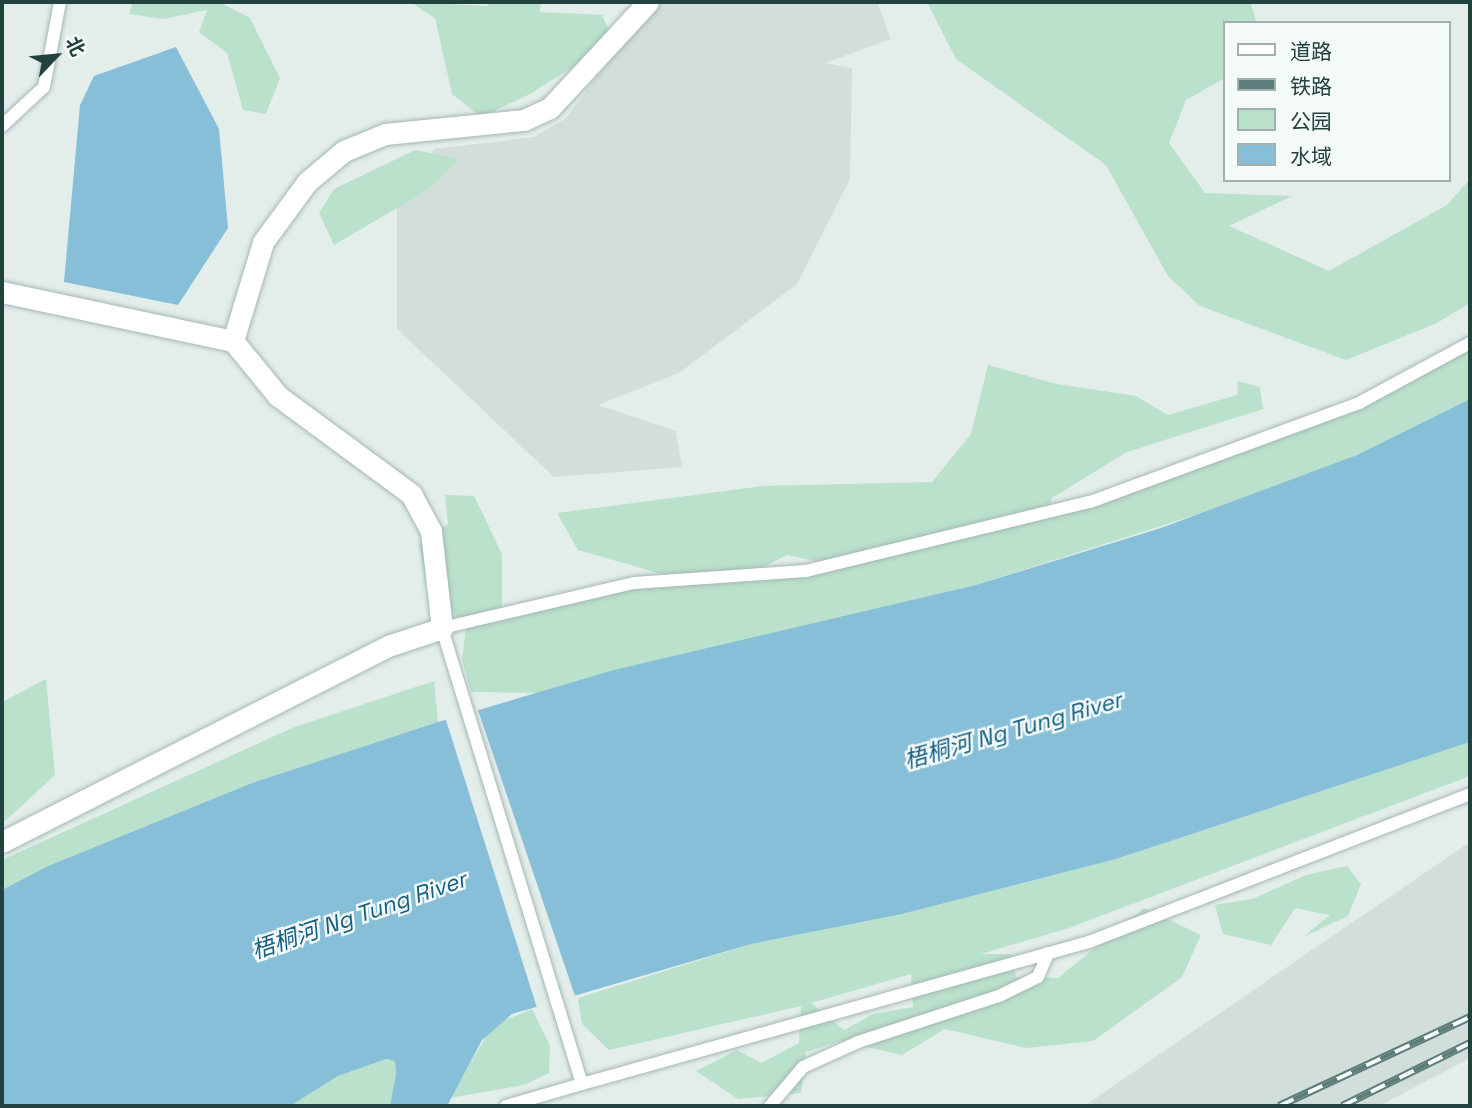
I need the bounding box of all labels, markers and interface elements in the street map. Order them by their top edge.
north arrow [21,21,91,91]
legend [1224,21,1451,182]
text: 北 [60,33,91,61]
text: 道路 [1290,38,1332,65]
text: 铁路 [1290,73,1332,100]
text: 公园 [1290,108,1332,135]
text: 水域 [1290,143,1332,170]
water label: 梧桐河 Ng Tung River [901,686,1125,774]
water label: 梧桐河 Ng Tung River [248,865,470,965]

